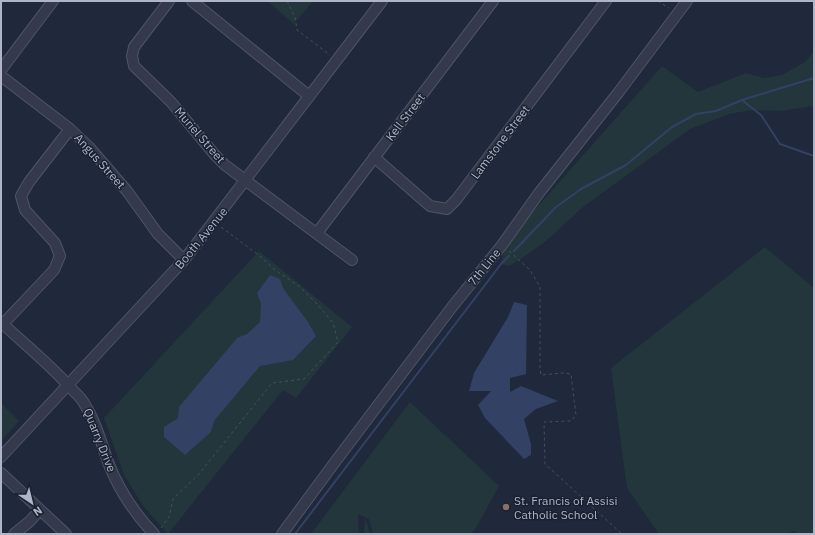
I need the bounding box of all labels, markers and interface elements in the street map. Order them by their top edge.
street label: Kell Street [382,90,428,144]
street label: Lamstone Street [467,102,533,182]
street label: Muriel Street [172,104,228,166]
street label: Angus Street [71,130,129,192]
street label: Booth Avenue [172,204,231,272]
street label: 7th Line [464,245,504,289]
street label: Quarry Drive [80,406,120,474]
north arrow [12,483,52,523]
place label: St. Francis of Assisi Catholic School [514,493,618,522]
marker: St. Francis of Assisi Catholic School [501,502,511,512]
text: N [30,503,45,519]

